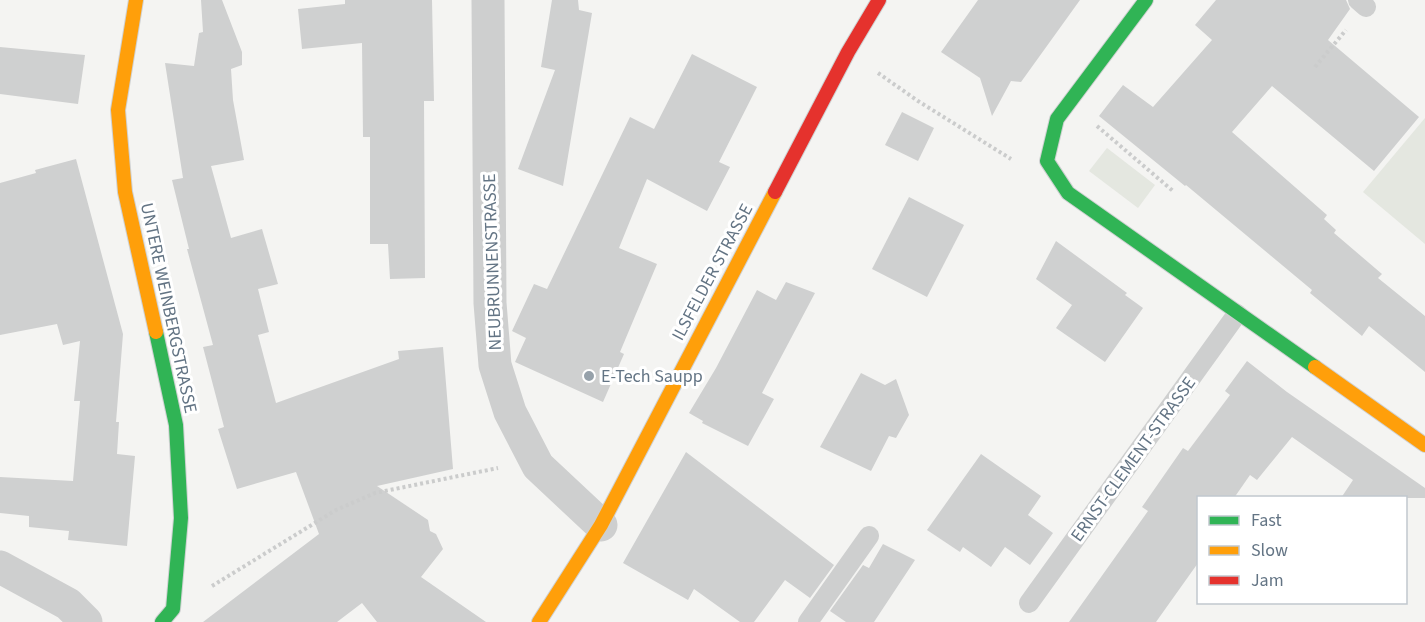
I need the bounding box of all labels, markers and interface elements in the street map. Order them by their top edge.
street label: NEUBRUNNENSTRASSE [477,173,508,351]
street label: ILSFELDER STRASSE [666,199,759,345]
street label: UNTERE WEINBERGSTRASSE [134,201,203,416]
place label: E-Tech Saupp [601,364,703,389]
marker: E-Tech Saupp [582,369,596,383]
street label: ERNST-CLEMENT-STRASSE [1065,372,1202,547]
legend [1197,496,1407,604]
text: Fast [1251,508,1282,533]
text: Slow [1251,538,1288,563]
text: Jam [1251,568,1284,593]

